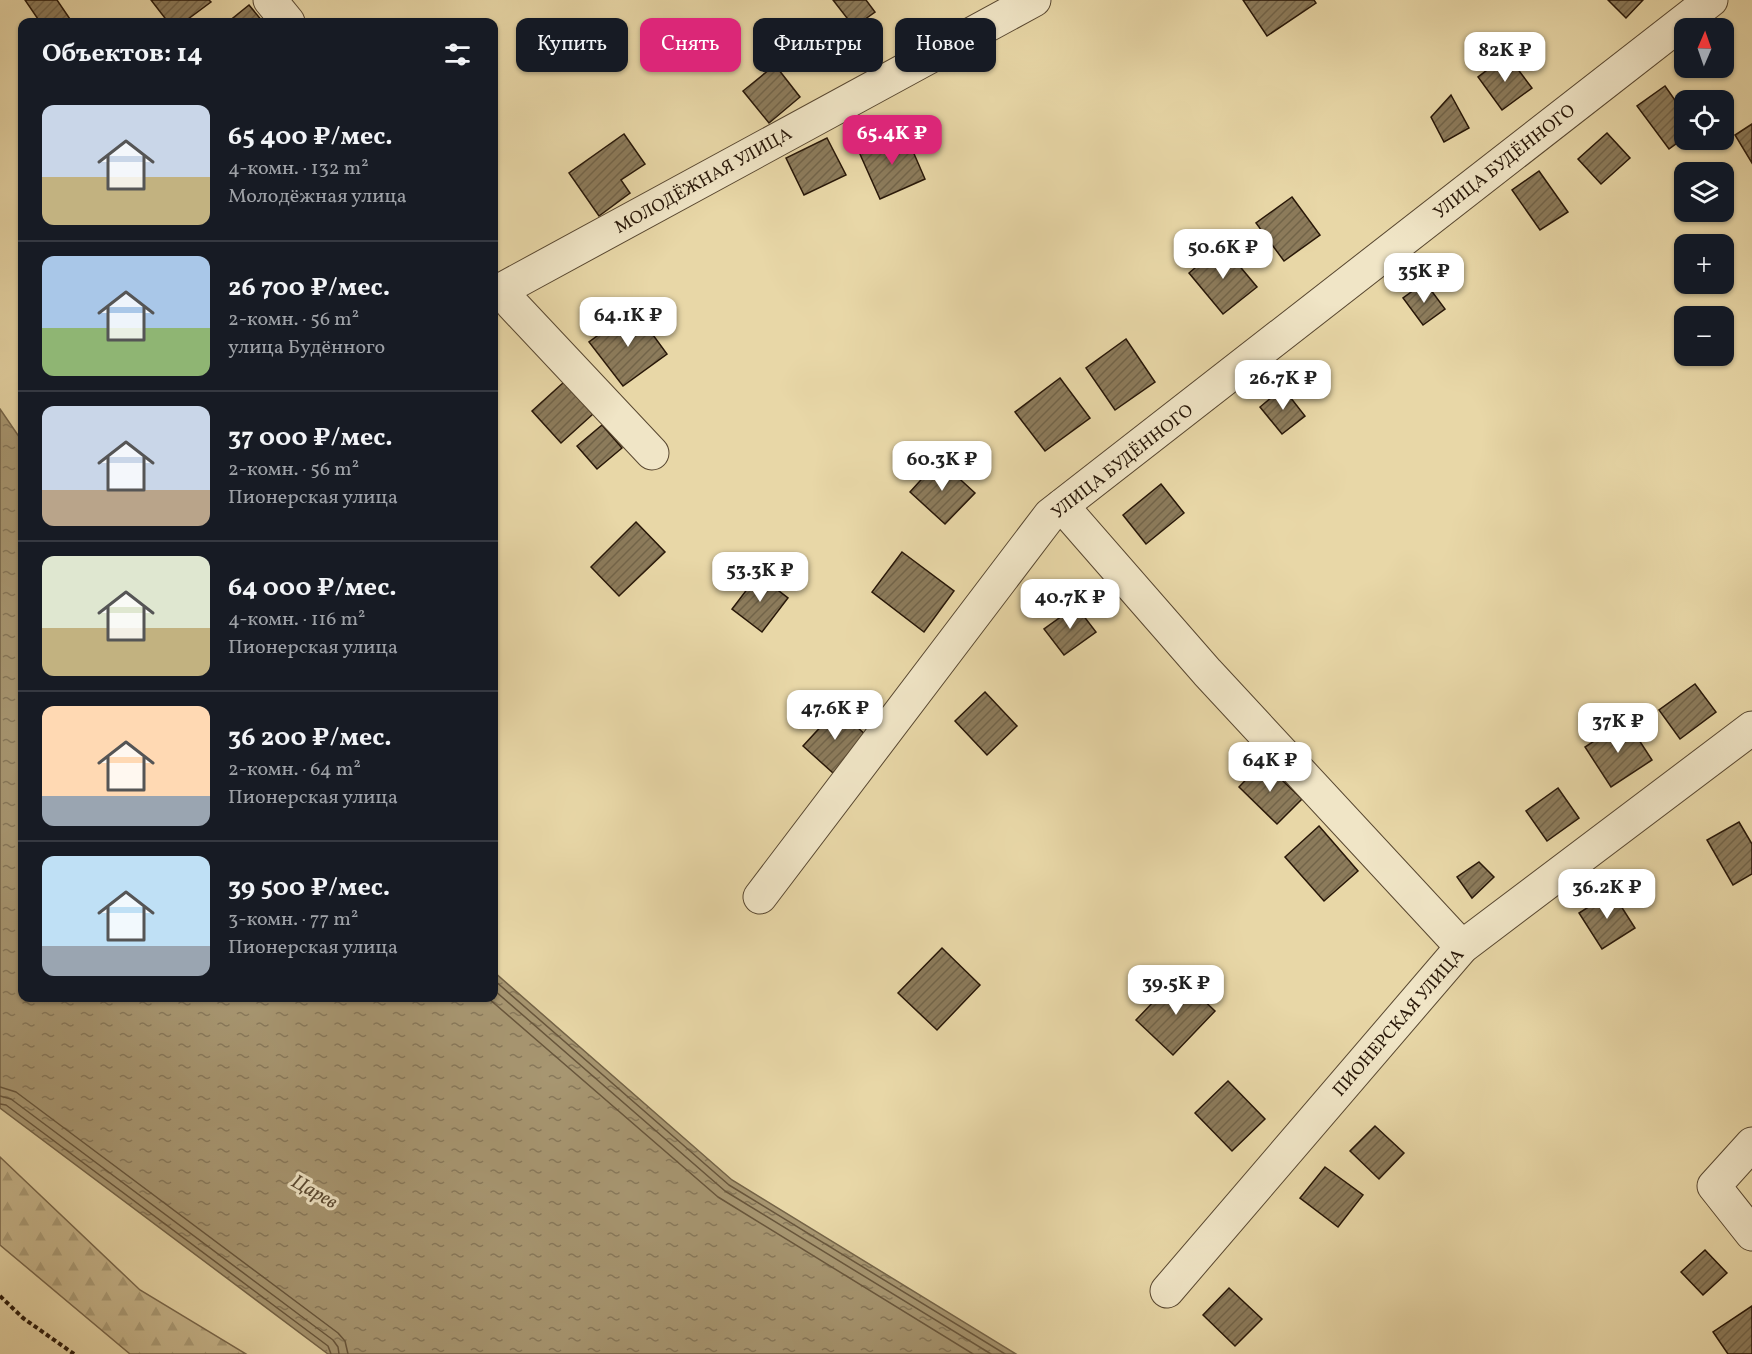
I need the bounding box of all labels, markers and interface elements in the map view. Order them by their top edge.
chip: Купить [516,18,628,72]
chip: Снять [640,18,741,72]
chip: Фильтры [753,18,883,72]
chip: Новое [895,18,996,72]
north arrow [1674,18,1734,78]
map controls [1674,18,1734,366]
pin: 82K ₽ [1463,32,1547,83]
text: Объектов: 14 [42,36,203,72]
text: 82K ₽ [1478,37,1532,65]
icon: filters [441,38,474,71]
button: locate [1674,90,1734,150]
street label: УЛИЦА БУДЁННОГО [1429,99,1581,226]
pin: 65.4K ₽ [837,115,947,166]
text: 65 400 ₽/мес. [228,119,393,155]
text: 65.4K ₽ [857,120,927,148]
street label: МОЛОДЁЖНАЯ УЛИЦА [610,122,797,241]
icon: home [90,129,162,201]
text: 4-комн. · 132 m² [228,155,369,183]
button: layers [1674,162,1734,222]
text: Молодёжная улица [228,183,407,211]
pin: 50.6K ₽ [1168,229,1278,280]
text: 50.6K ₽ [1188,234,1258,262]
button: + [1674,234,1734,294]
pin: 35K ₽ [1382,253,1466,304]
text: 35K ₽ [1398,258,1450,286]
text: 26 700 ₽/мес. [228,270,390,306]
icon: home [90,280,162,352]
pin: 64.1K ₽ [573,297,683,348]
text: 64.1K ₽ [594,302,662,330]
text: 2-комн. · 56 m² [228,306,359,334]
button: − [1674,306,1734,366]
text: улица Будённого [228,334,385,362]
pin: 26.7K ₽ [1228,360,1338,411]
text: 26.7K ₽ [1249,365,1317,393]
street label: УЛИЦА БУДЁННОГО [1047,399,1199,526]
text: 37 000 ₽/мес. [228,420,393,456]
icon: home [90,430,162,502]
pin: 60.3K ₽ [887,441,997,492]
text: 60.3K ₽ [907,446,978,474]
text: 2-комн. · 56 m² [228,456,359,484]
text: Пионерская улица [228,484,398,512]
pin: 53.3K ₽ [705,552,815,603]
text: 53.3K ₽ [726,557,794,585]
text: 64 000 ₽/мес. [228,570,397,606]
pin: 40.7K ₽ [1015,579,1125,630]
icon: home [90,580,162,652]
text: 40.7K ₽ [1035,584,1105,612]
text: 4-комн. · 116 m² [228,606,365,634]
text: Пионерская улица [228,634,398,662]
pin: 47.6K ₽ [780,690,890,741]
text: 47.6K ₽ [801,695,869,723]
pin: 37K ₽ [1576,703,1660,754]
text: 37K ₽ [1592,708,1644,736]
text: 36 200 ₽/мес. [228,720,392,756]
icon: home [90,730,162,802]
pin: 64K ₽ [1228,742,1312,793]
text: 64K ₽ [1242,747,1298,775]
text: 2-комн. · 64 m² [228,756,361,784]
text: Пионерская улица [228,784,398,812]
pin: 36.2K ₽ [1552,869,1662,920]
text: 39 500 ₽/мес. [228,870,390,906]
text: 36.2K ₽ [1572,874,1642,902]
icon: home [90,880,162,952]
text: 3-комн. · 77 m² [228,906,358,934]
text: Пионерская улица [228,934,398,962]
street label: ПИОНЕРСКАЯ УЛИЦА [1328,943,1471,1102]
pin: 39.5K ₽ [1121,965,1231,1016]
text: 39.5K ₽ [1142,970,1210,998]
water label: Царев [286,1169,342,1217]

